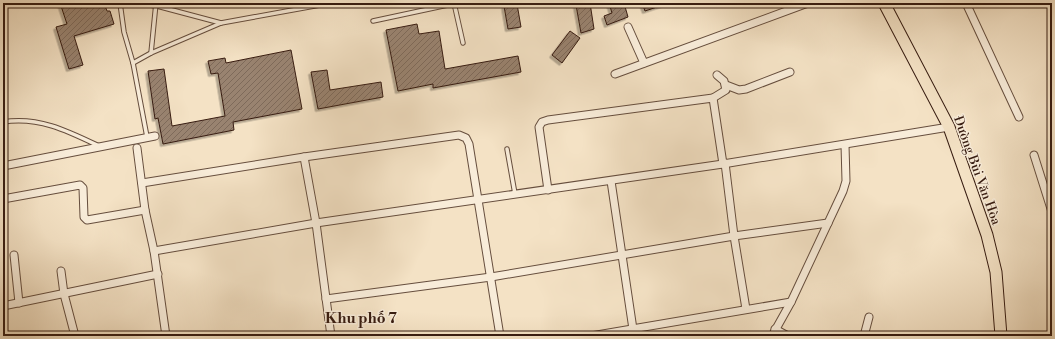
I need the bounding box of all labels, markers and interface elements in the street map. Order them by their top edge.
street label: Đường Bùi Văn Hòa [950,114,1004,227]
district label: Khu phố 7 [325,309,397,328]

